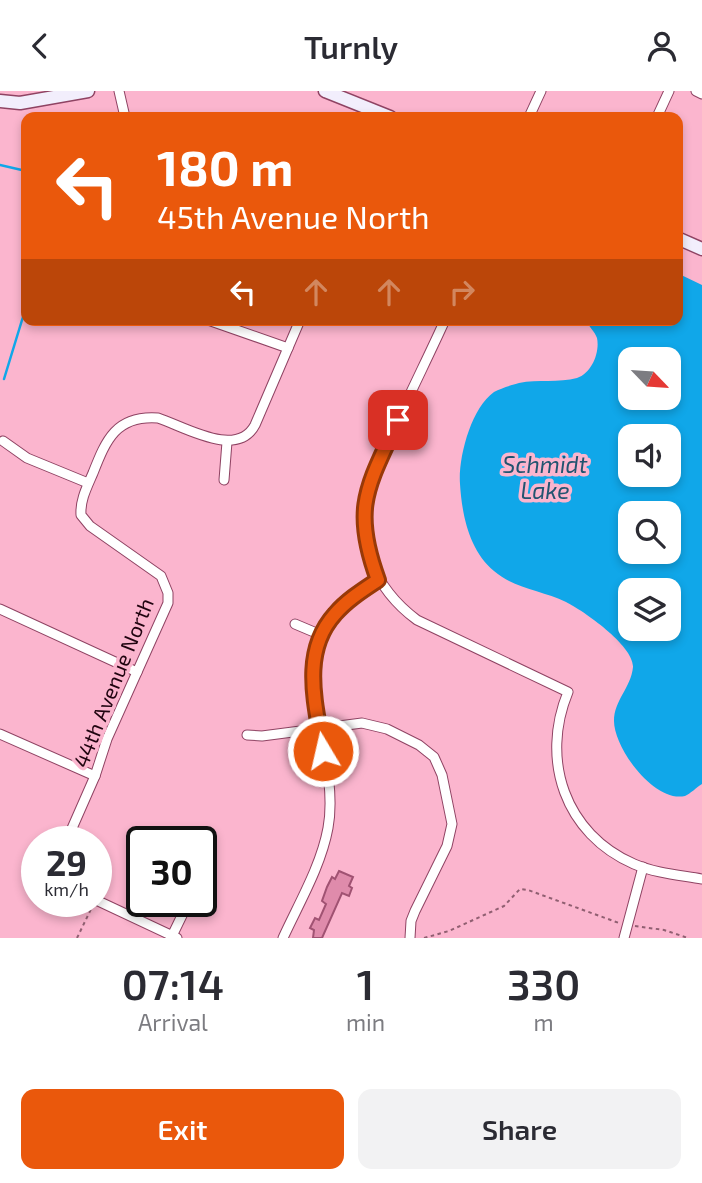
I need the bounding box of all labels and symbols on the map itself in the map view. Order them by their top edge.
north arrow [618,347,681,409]
pin [368,390,428,450]
water label: Schmidt Lake [503,450,588,504]
street label: 44th Avenue North [67,594,158,771]
position arrow [286,714,360,788]
speed limit sign: 30 [126,826,217,917]

